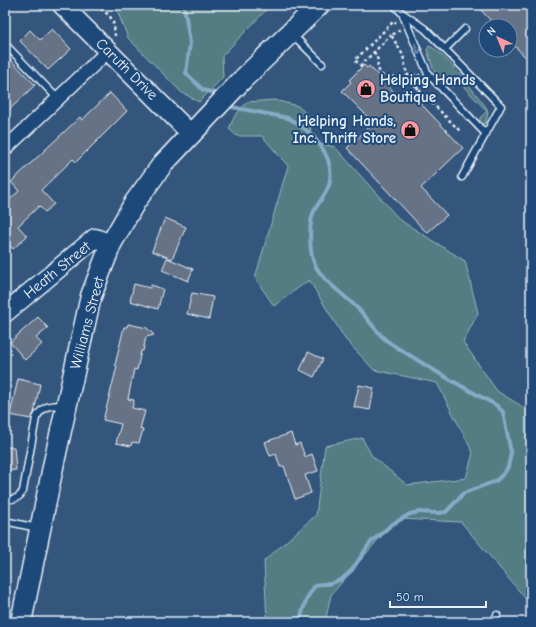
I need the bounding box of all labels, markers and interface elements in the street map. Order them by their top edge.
north arrow [478,18,518,58]
text: N [484,24,499,38]
street label: Caruth Drive [92,34,162,104]
one-way arrow [414,42,421,54]
place label: Helping Hands Boutique [380,71,475,106]
shop icon: Helping Hands Boutique [355,78,377,100]
place label: Helping Hands, Inc. Thrift Store [293,112,396,147]
shop icon: Helping Hands, Inc. Thrift Store [399,119,421,141]
street label: Heath Street [20,237,95,302]
street label: Williams Street [66,274,108,371]
scale bar [390,583,486,609]
text: 50 m [396,590,424,604]

